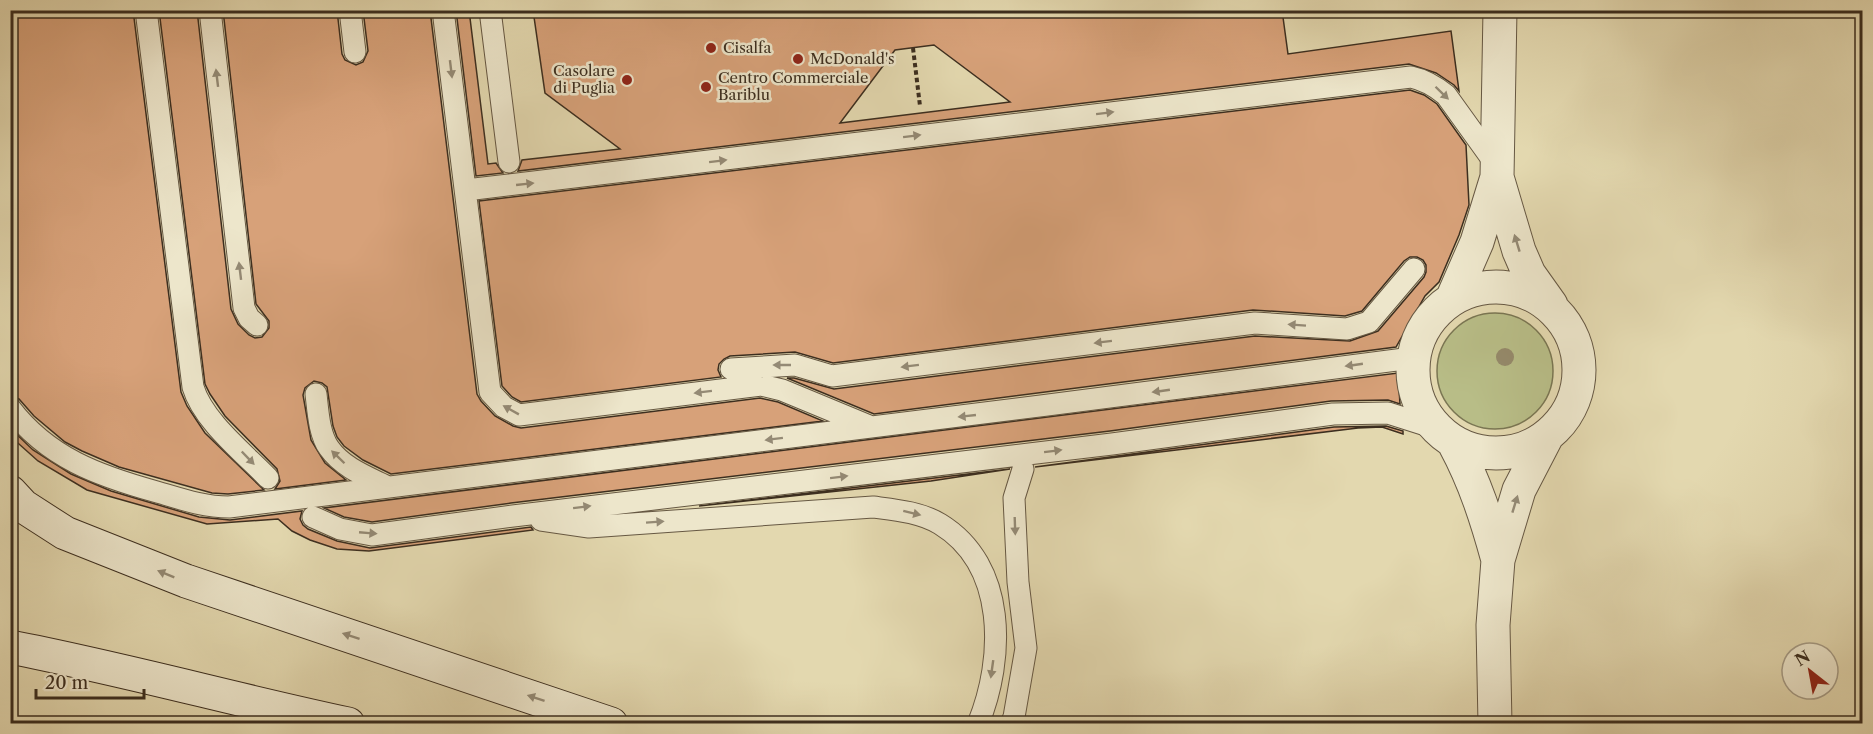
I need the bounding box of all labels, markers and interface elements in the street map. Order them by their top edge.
place label: Cisalfa [723,38,771,57]
marker: Cisalfa [704,41,718,55]
place label: McDonald's [810,49,895,68]
marker: McDonald's [791,52,805,66]
one-way arrow [446,59,455,78]
place label: Casolare di Puglia [553,61,615,97]
one-way arrow [213,68,222,87]
place label: Centro Commerciale Bariblu [718,68,868,104]
marker: Casolare di Puglia [620,73,634,87]
marker: Centro Commerciale Bariblu [699,80,713,94]
one-way arrow [1434,86,1449,100]
one-way arrow [1096,108,1115,118]
one-way arrow [902,132,921,141]
one-way arrow [709,156,728,165]
one-way arrow [515,179,534,189]
one-way arrow [1511,234,1521,252]
one-way arrow [235,262,245,281]
one-way arrow [1288,321,1307,330]
one-way arrow [1094,337,1113,346]
one-way arrow [773,360,792,370]
one-way arrow [900,361,919,371]
one-way arrow [1345,361,1364,370]
one-way arrow [694,387,713,397]
one-way arrow [1151,387,1170,396]
one-way arrow [502,405,519,415]
one-way arrow [958,411,977,421]
one-way arrow [764,434,783,443]
one-way arrow [1044,446,1063,456]
one-way arrow [241,450,255,464]
one-way arrow [331,450,346,464]
one-way arrow [829,472,848,481]
one-way arrow [1511,495,1520,513]
one-way arrow [573,503,592,512]
one-way arrow [902,509,921,519]
one-way arrow [645,517,664,527]
one-way arrow [1010,517,1019,536]
one-way arrow [359,528,378,538]
one-way arrow [157,568,175,578]
one-way arrow [342,631,360,641]
north arrow [1780,641,1840,701]
text: N [1791,646,1813,670]
one-way arrow [988,660,997,679]
scale bar [36,662,144,700]
text: 20 m [45,672,89,694]
one-way arrow [527,693,545,703]

